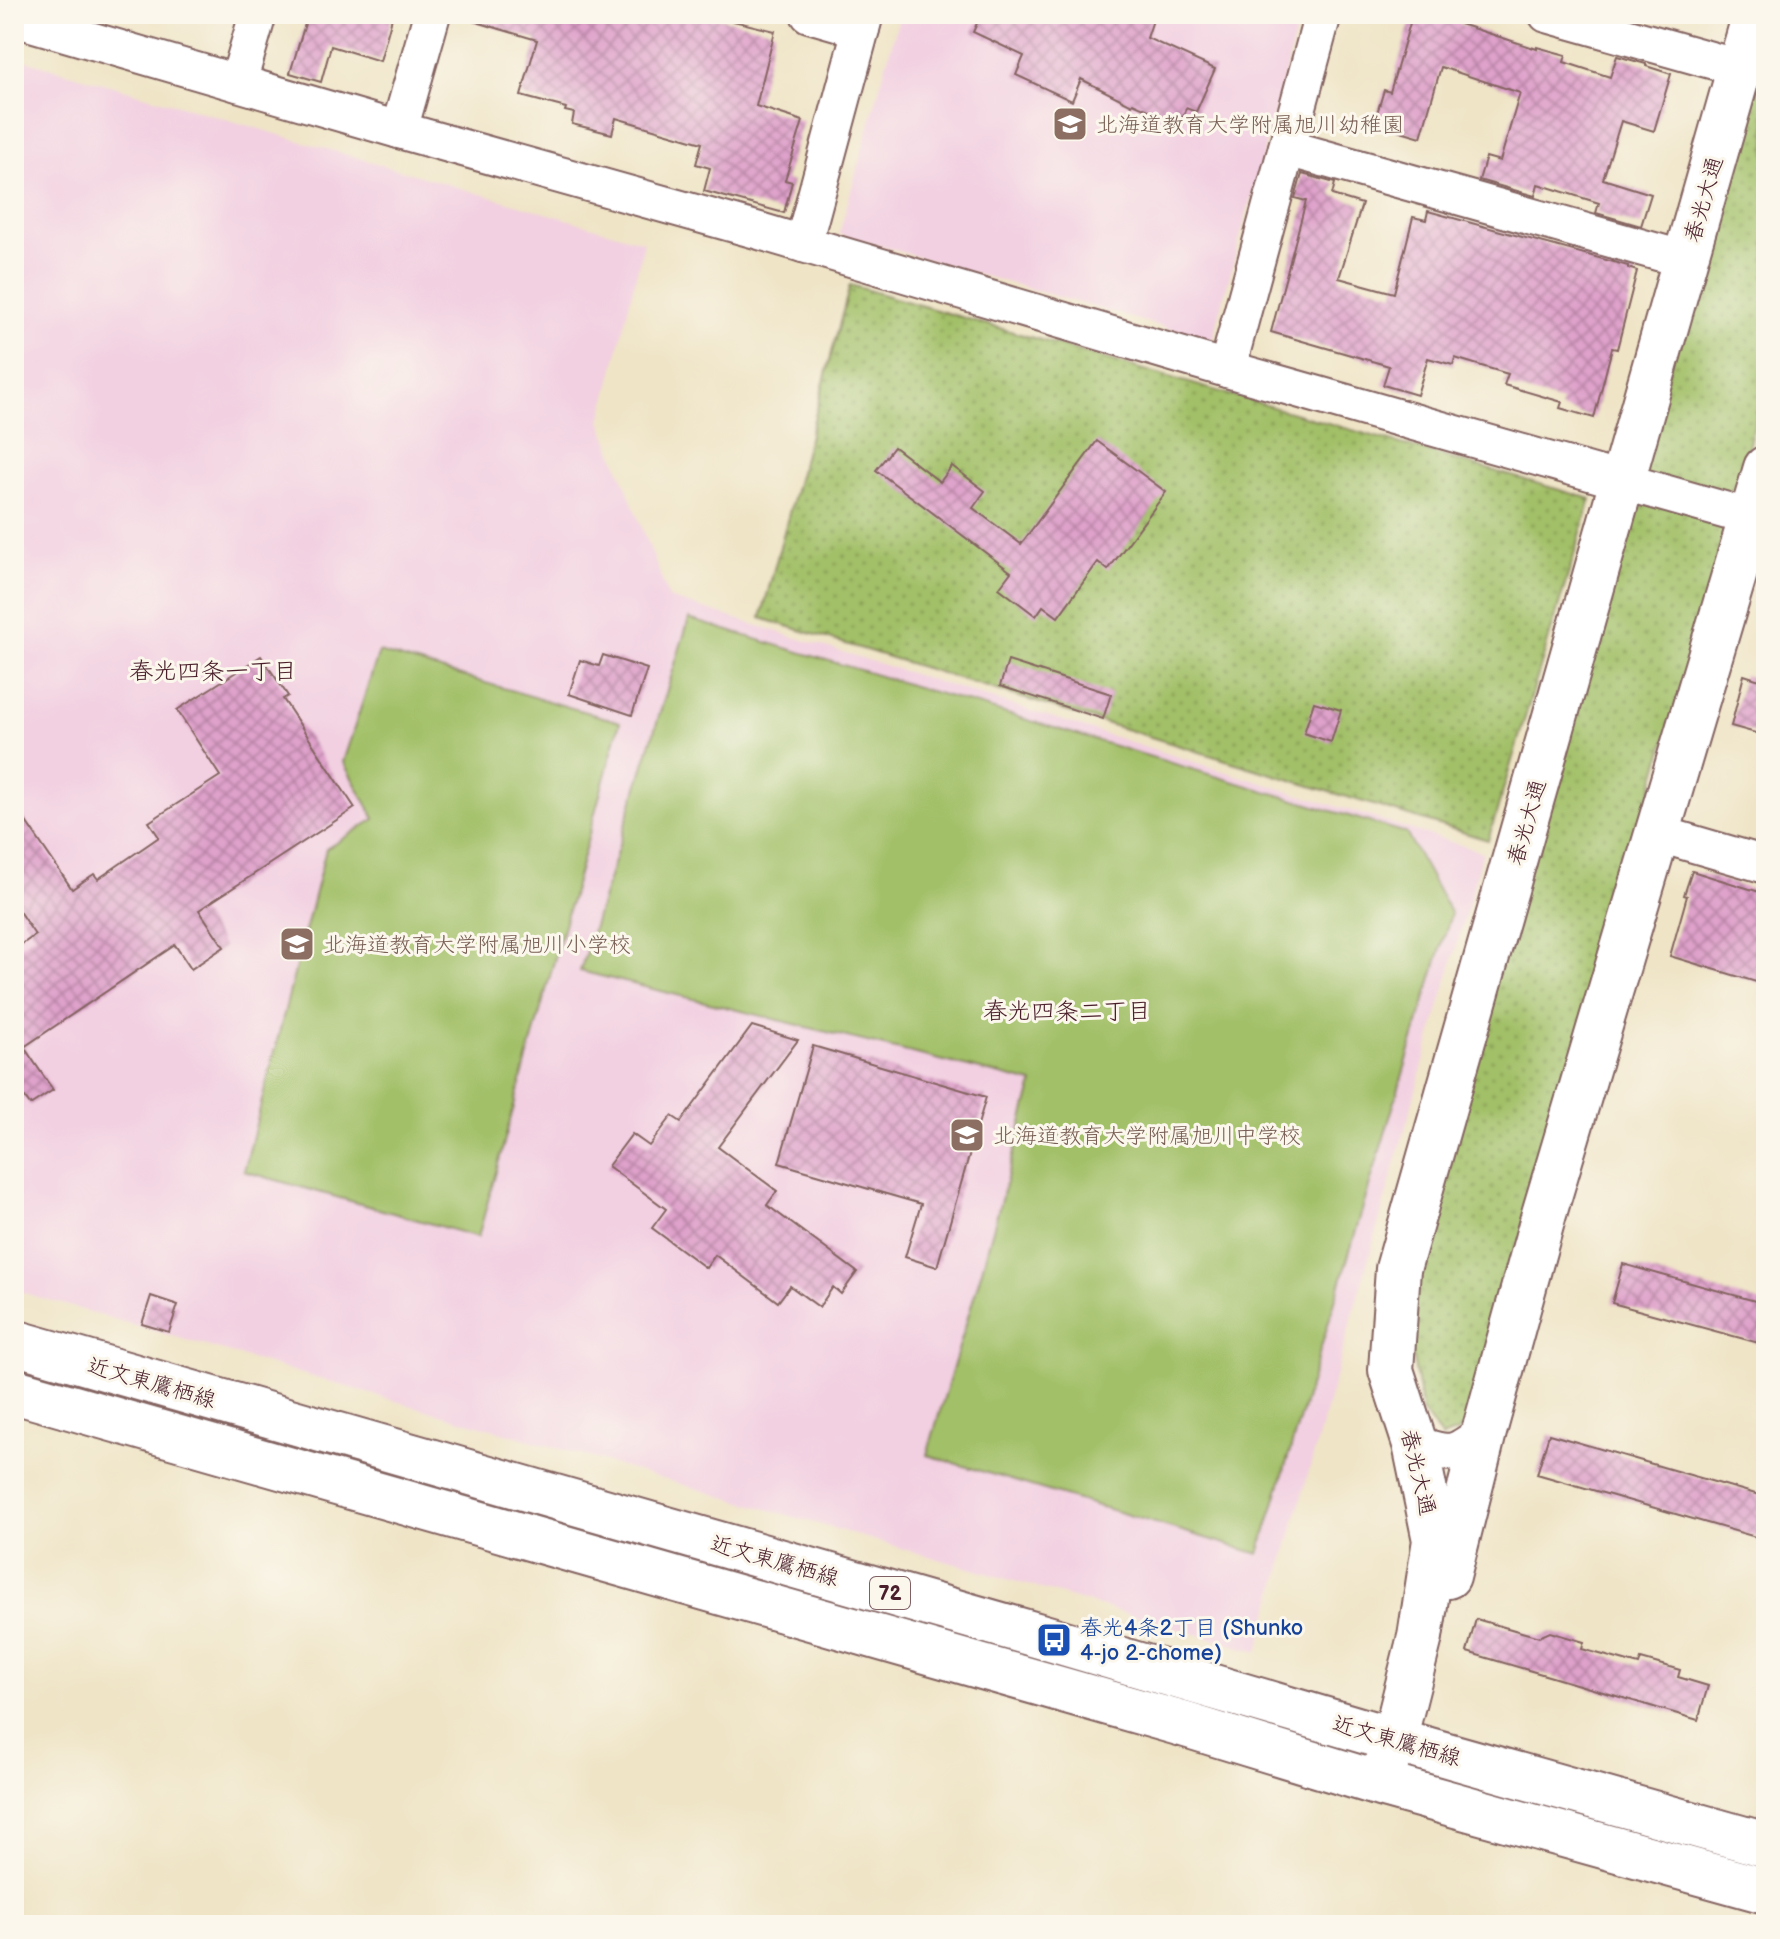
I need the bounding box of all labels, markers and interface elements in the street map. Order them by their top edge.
school or university icon: 北海道教育大学附属旭川幼稚園 [1051,105,1089,143]
place label: 北海道教育大学附属旭川幼稚園 [1096,112,1404,139]
street label: 春光大通 [1679,153,1730,245]
district label: 春光四条一丁目 [129,657,297,686]
street label: 春光大通 [1502,776,1553,868]
school or university icon: 北海道教育大学附属旭川小学校 [278,925,316,963]
place label: 北海道教育大学附属旭川小学校 [323,932,631,959]
district label: 春光四条二丁目 [983,997,1151,1026]
school or university icon: 北海道教育大学附属旭川中学校 [948,1116,986,1154]
place label: 北海道教育大学附属旭川中学校 [993,1123,1301,1150]
street label: 近文東鷹栖線 [84,1352,219,1415]
street label: 春光大通 [1394,1426,1441,1518]
street label: 近文東鷹栖線 [707,1530,842,1593]
road number: 72 [870,1577,910,1609]
place label: 春光4条2丁目 (Shunko 4-jo 2-chome) [1080,1615,1303,1667]
bus stop icon: 春光4条2丁目 (Shunko 4-jo 2-chome) [1035,1621,1073,1659]
street label: 近文東鷹栖線 [1329,1710,1464,1773]

